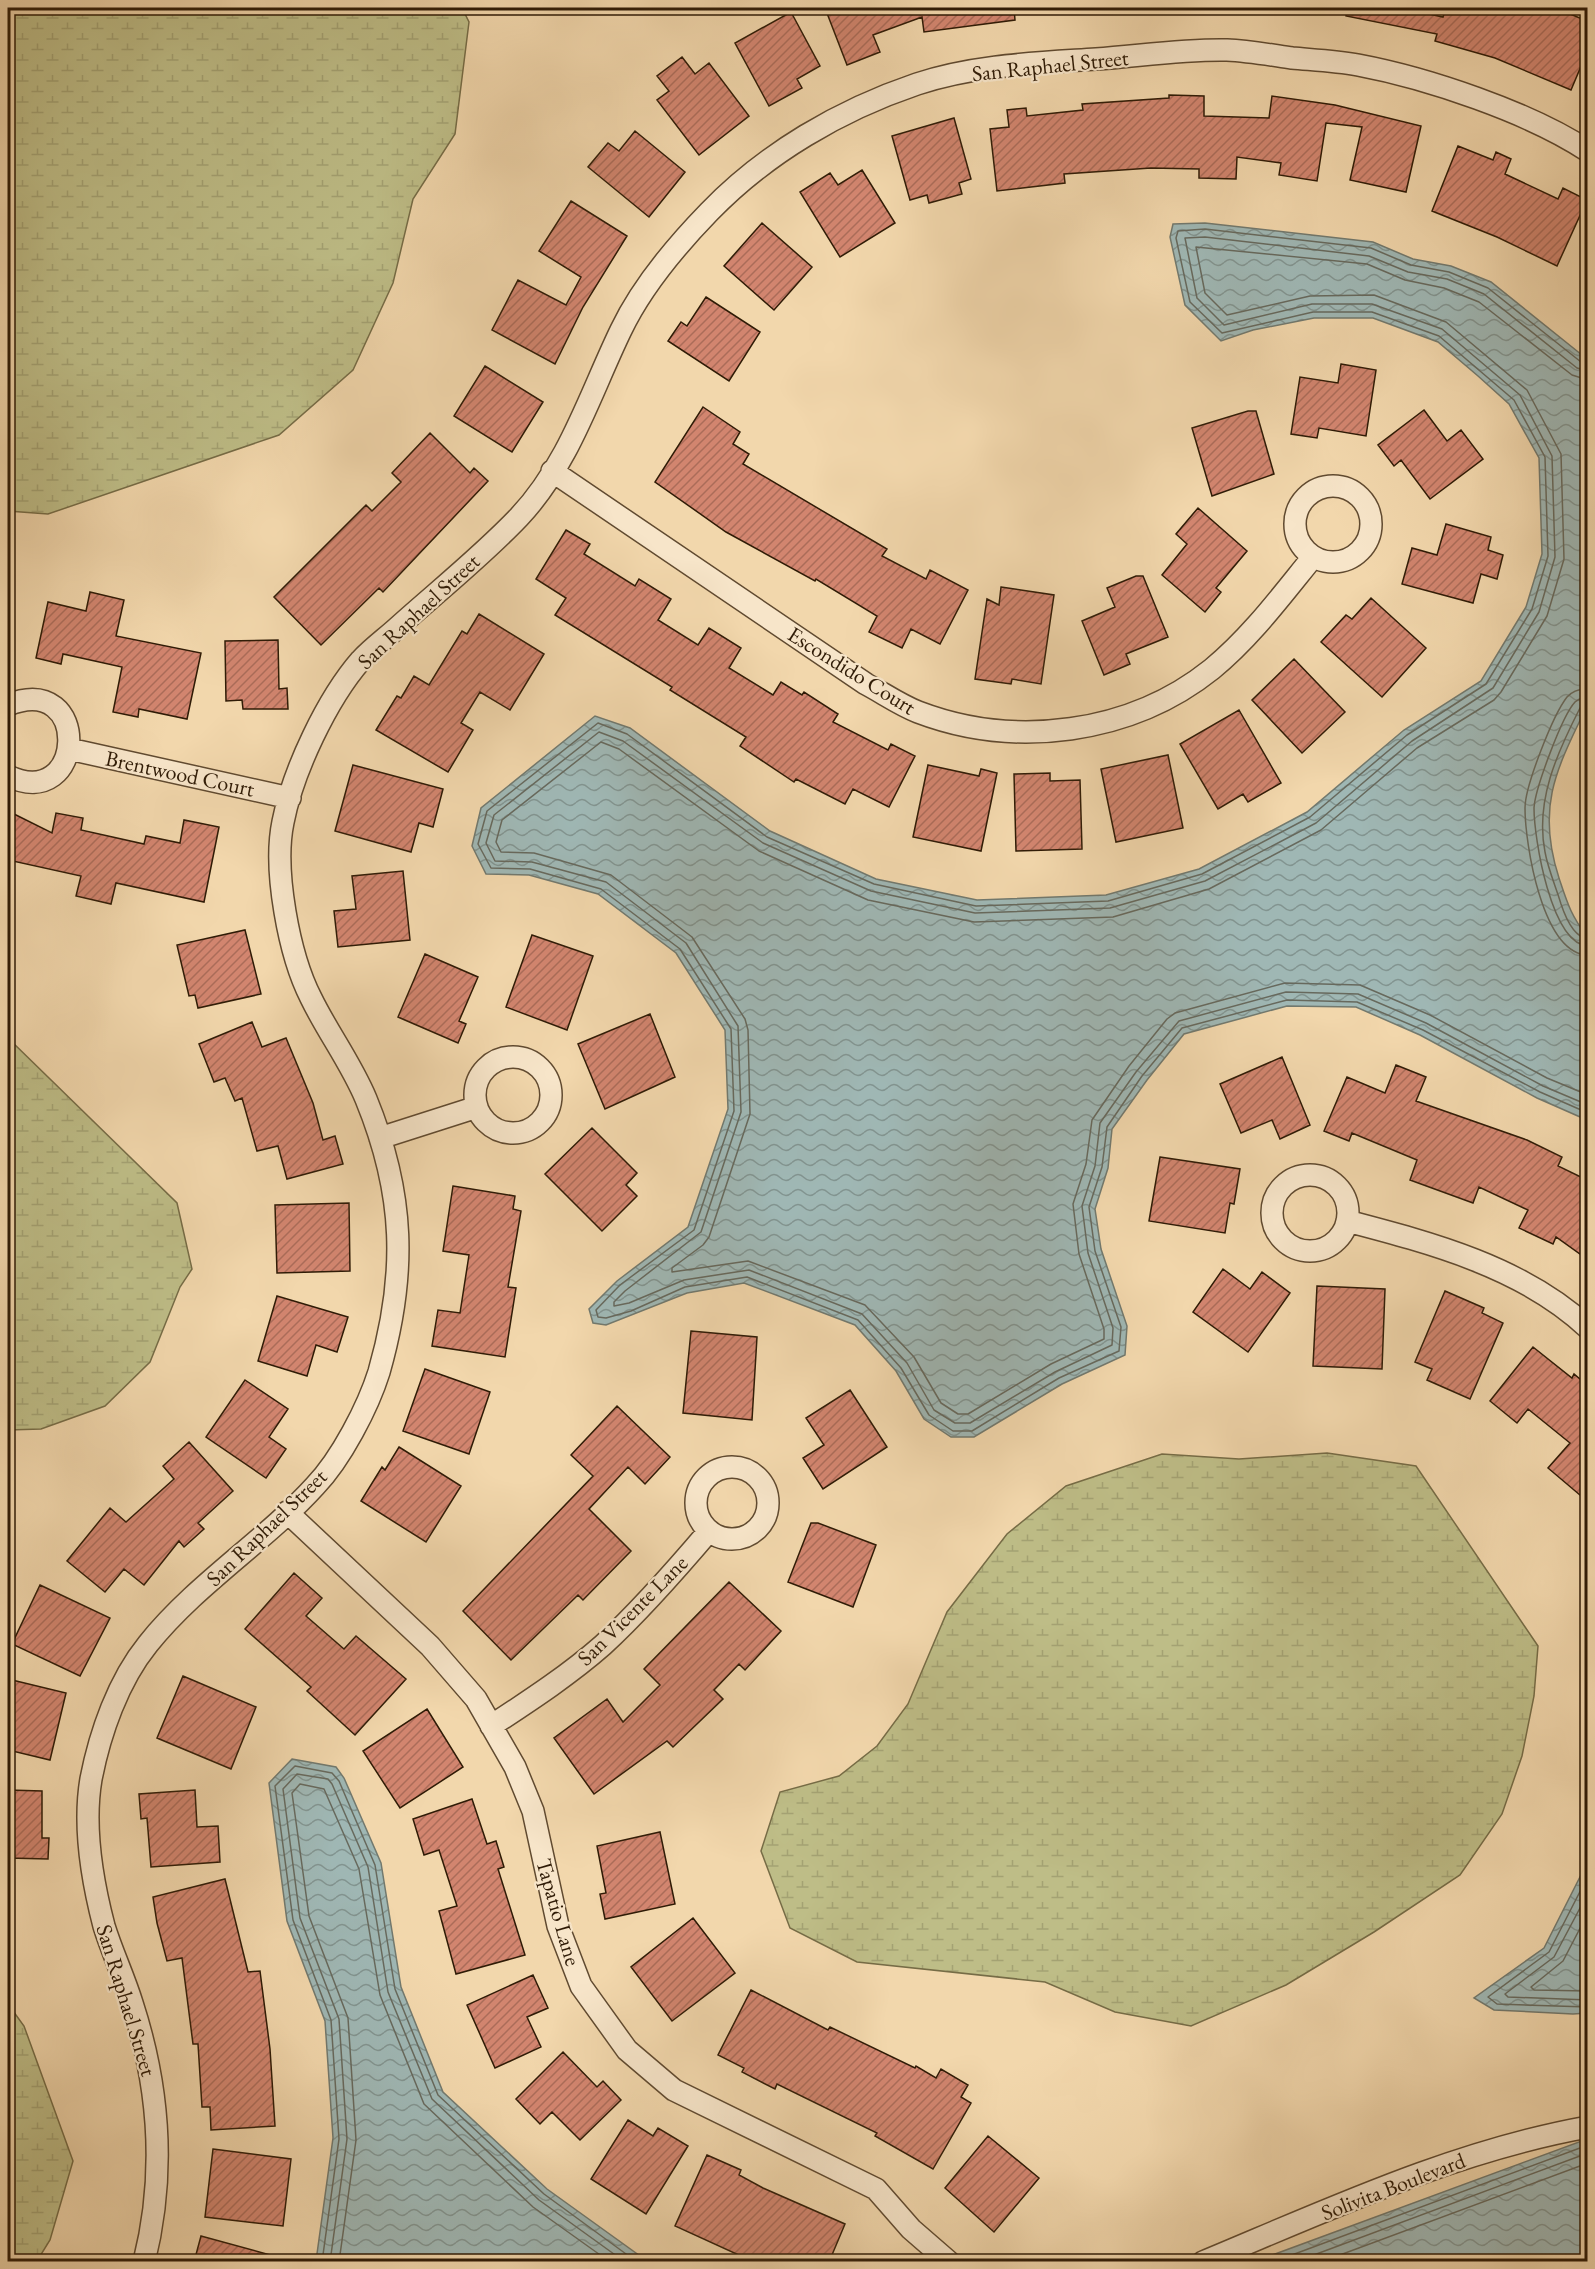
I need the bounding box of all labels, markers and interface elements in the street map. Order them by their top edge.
street label: San Raphael Street [970,43,1130,88]
street label: San Raphael Street [351,547,486,676]
street label: Escondido Court [782,619,921,721]
street label: Brentwood Court [103,744,257,803]
street label: San Raphael Street [200,1462,333,1592]
street label: San Vicente Lane [571,1548,694,1672]
street label: Tapatio Lane [529,1855,588,1970]
street label: San Raphael Street [90,1921,163,2080]
street label: Solivita Boulevard [1317,2145,1470,2227]

